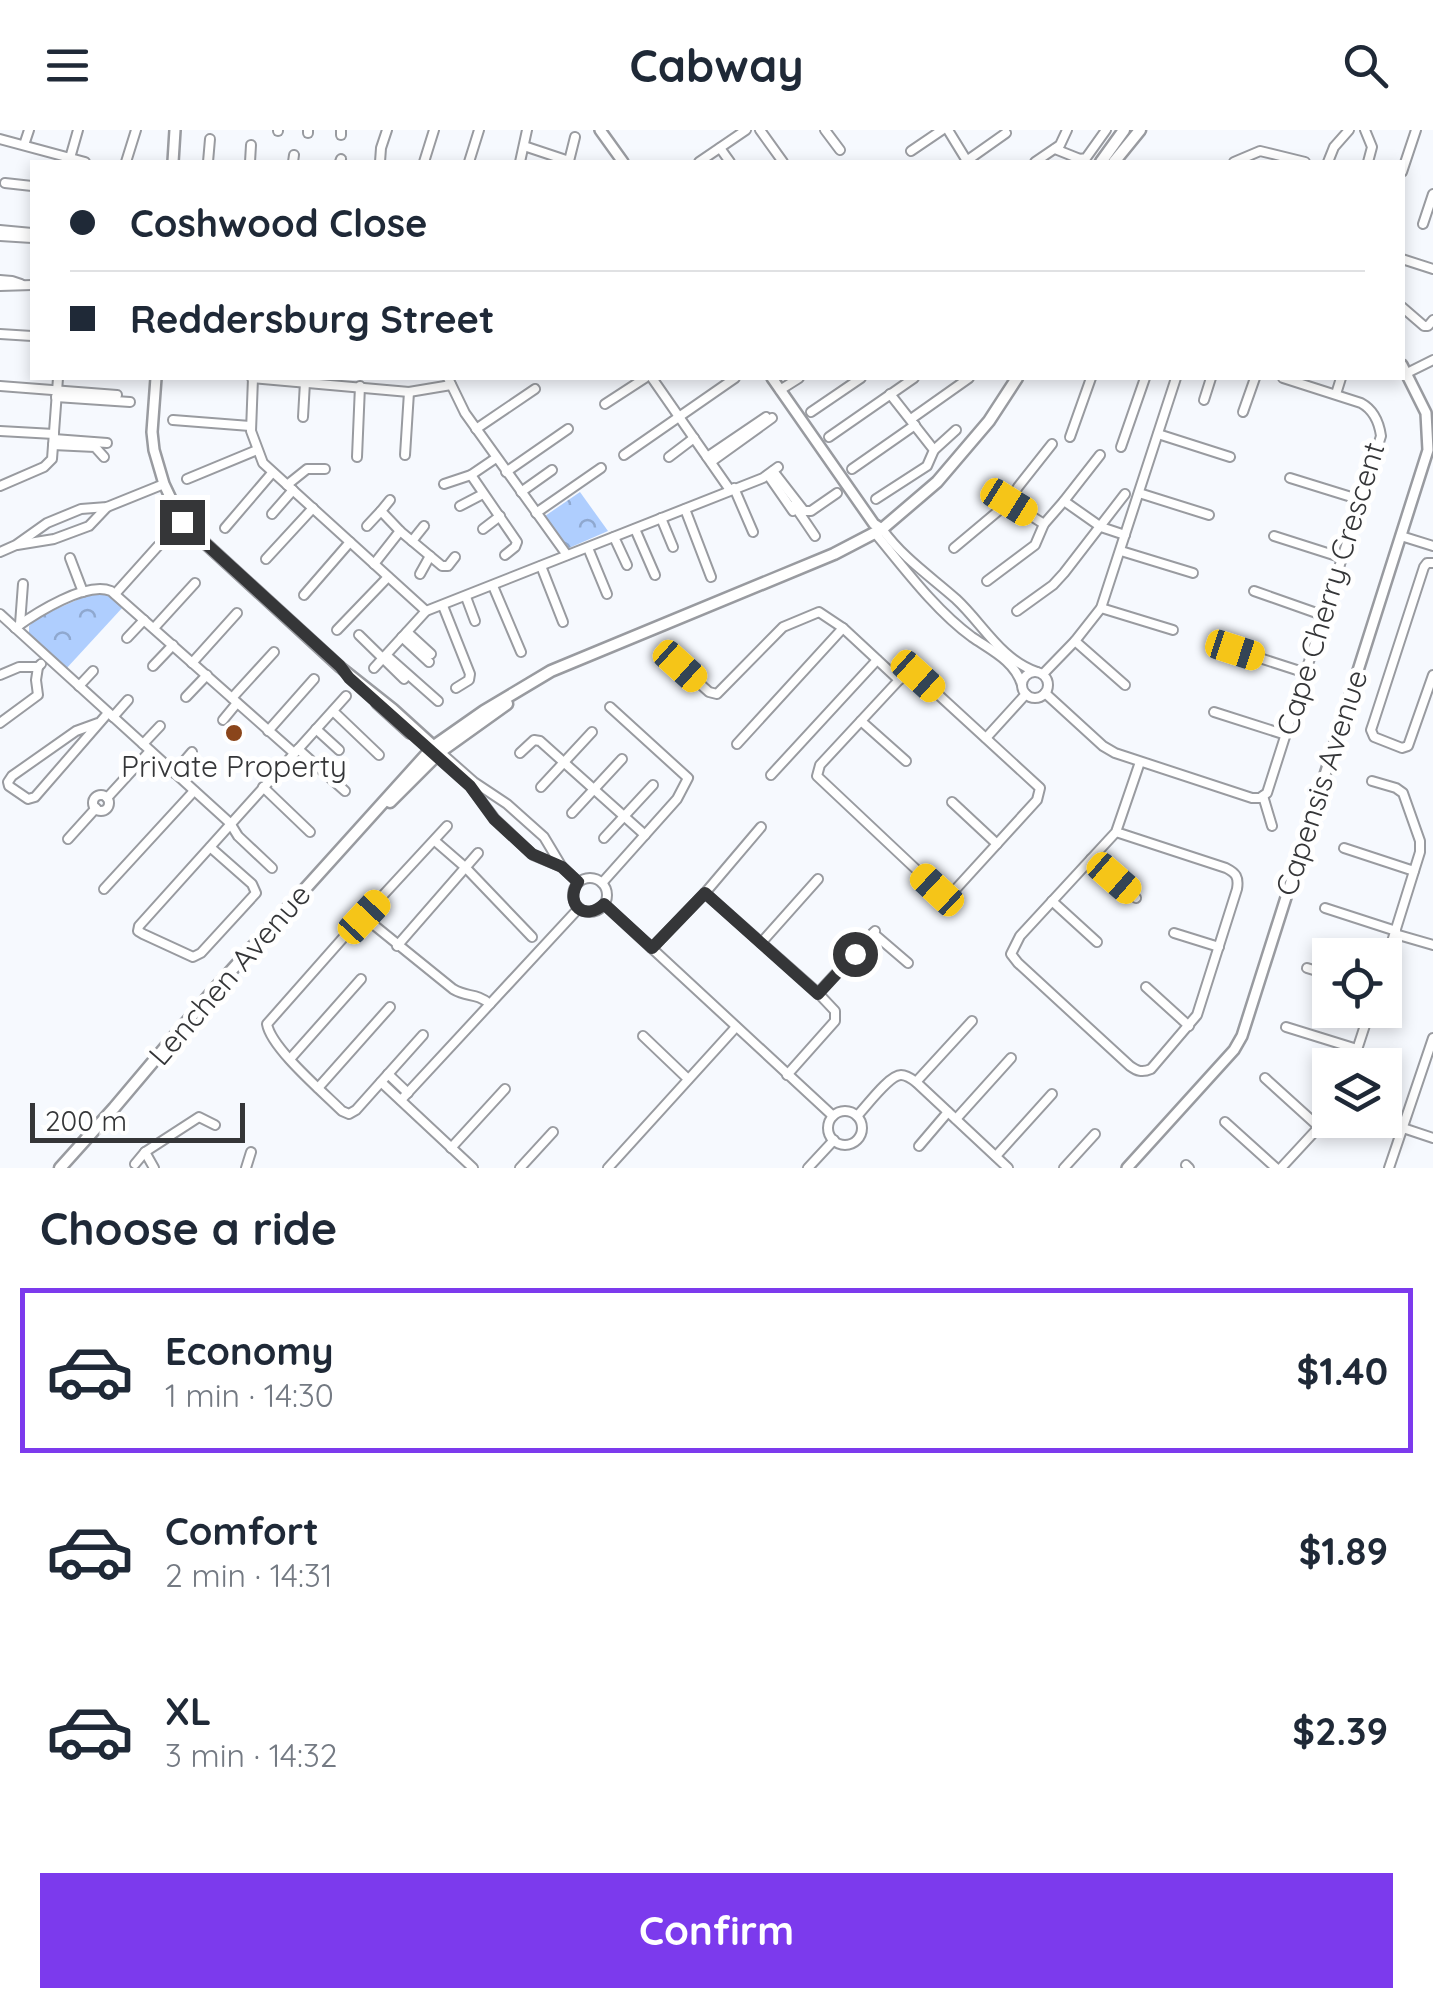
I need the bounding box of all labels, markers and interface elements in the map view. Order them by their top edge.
text: Cabway [629,37,804,93]
icon: menu [40,38,95,93]
icon: search [1338,38,1393,93]
text: Coshwood Close [130,199,427,247]
text: Reddersburg Street [130,295,495,343]
street label: Cape Cherry Crescent [1267,438,1393,740]
car [976,473,1042,531]
route end [160,500,205,545]
car [1202,626,1268,674]
car [648,635,712,697]
car [886,645,950,707]
street label: Capensis Avenue [1267,665,1376,901]
marker: Private Property [223,722,245,744]
place label: Private Property [121,747,347,785]
car [1082,847,1146,909]
car [905,859,969,921]
street label: Lenchen Avenue [140,876,318,1073]
car [333,885,395,949]
route start [833,932,878,977]
map controls [1312,938,1402,1138]
button: locate [1312,938,1402,1028]
button: layers [1312,1048,1402,1138]
scale bar [30,1098,245,1143]
text: 200 m [45,1103,127,1138]
text: Choose a ride [40,1200,337,1256]
icon: car [45,1326,135,1416]
text: Economy [165,1327,334,1375]
text: $1.40 [1297,1347,1388,1395]
text: 1 min · 14:30 [165,1375,334,1415]
icon: car [45,1506,135,1596]
text: Comfort [165,1507,319,1555]
text: $1.89 [1299,1527,1388,1575]
text: 2 min · 14:31 [165,1555,333,1595]
icon: car [45,1686,135,1776]
text: XL [165,1687,211,1735]
text: $2.39 [1292,1707,1388,1755]
text: 3 min · 14:32 [165,1735,337,1775]
button: Confirm [40,1873,1393,1988]

